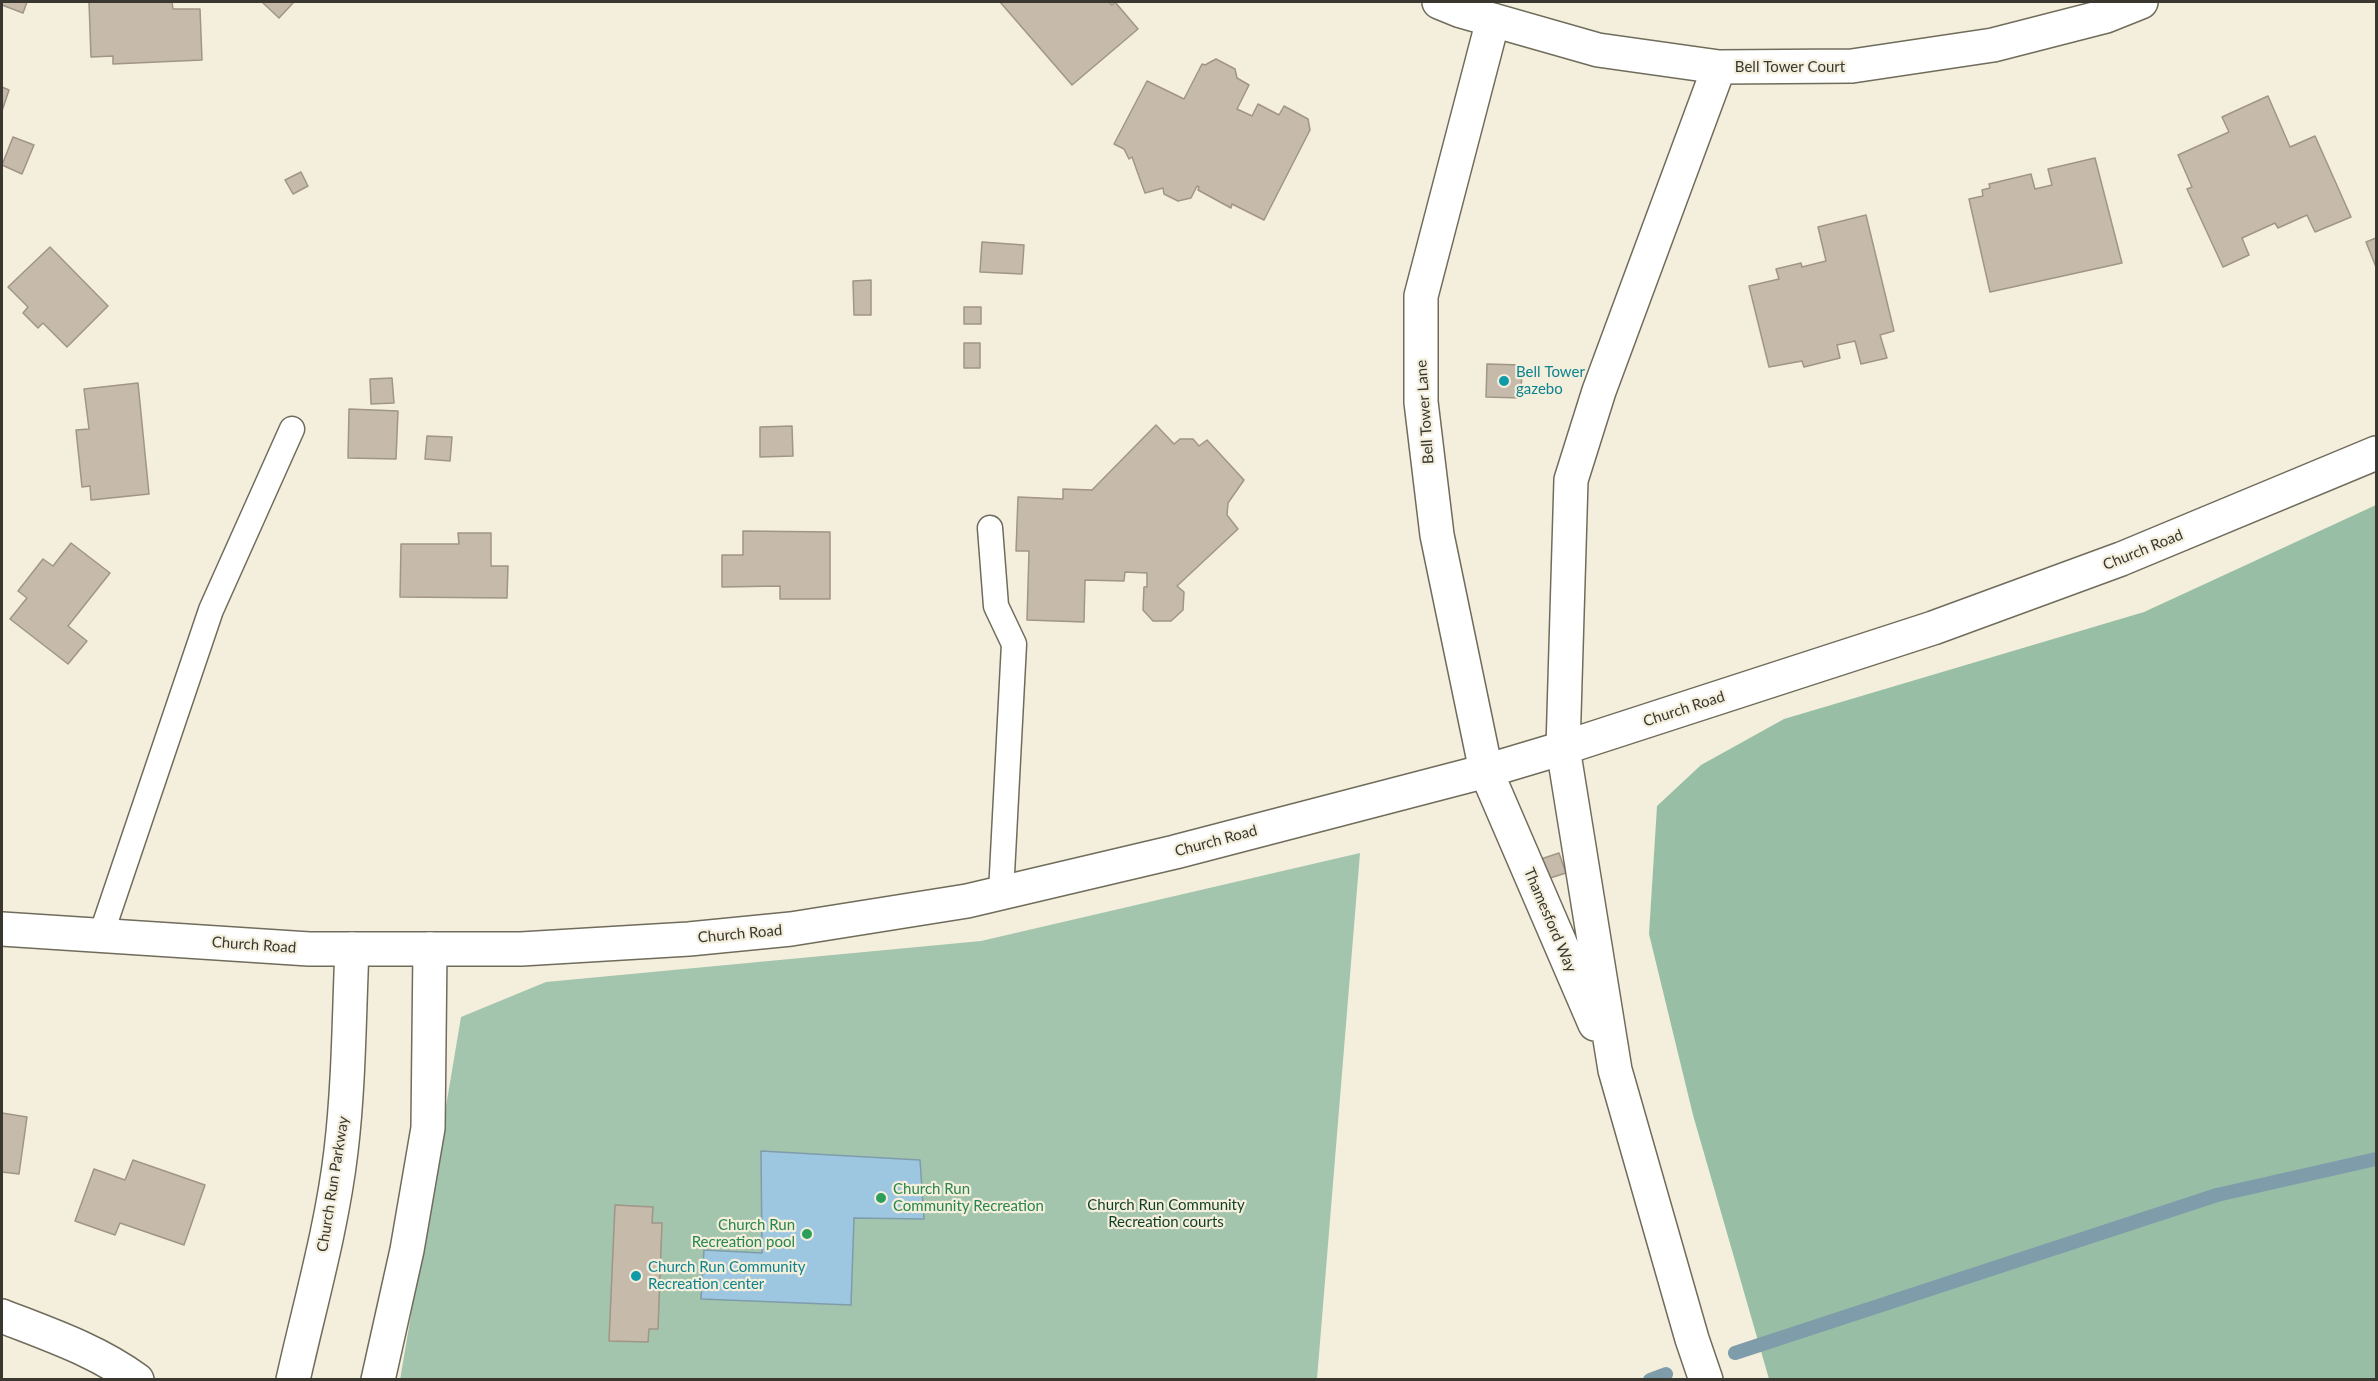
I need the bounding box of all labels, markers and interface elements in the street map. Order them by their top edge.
street label: Bell Tower Court [1735,58,1845,76]
street label: Bell Tower Lane [1412,359,1438,465]
place label: Bell Tower gazebo [1516,363,1585,398]
marker: Bell Tower gazebo [1497,374,1511,388]
street label: Church Road [2100,526,2186,574]
street label: Church Road [1641,687,1727,731]
street label: Church Road [1173,821,1259,861]
street label: Thamesford Way [1520,865,1580,975]
street label: Church Road [697,921,783,947]
street label: Church Road [211,933,297,957]
street label: Church Run Parkway [313,1115,353,1253]
place label: Church Run Community Recreation [893,1180,1044,1215]
marker: Church Run Community Recreation [874,1191,888,1205]
park label: Church Run Community Recreation courts [1087,1196,1245,1231]
place label: Church Run Recreation pool [692,1216,795,1251]
marker: Church Run Recreation pool [800,1227,814,1241]
place label: Church Run Community Recreation center [648,1258,805,1293]
marker: Church Run Community Recreation center [629,1269,643,1283]

